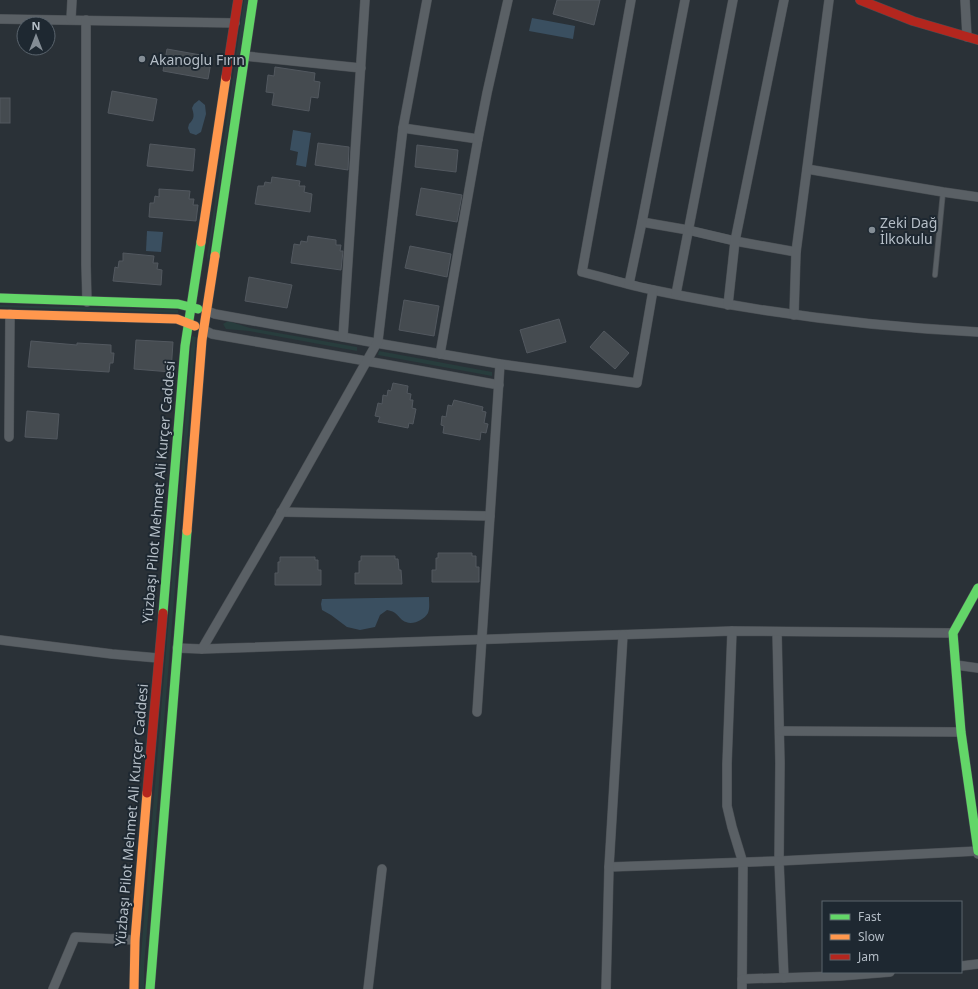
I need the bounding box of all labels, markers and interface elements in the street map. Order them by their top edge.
north arrow [16,16,56,56]
text: N [32,18,40,33]
place label: Akanoglu Fırın [150,50,245,69]
marker: Akanoglu Fırın [137,54,147,64]
place label: Zeki Dağ İlkokulu [880,213,937,248]
marker: Zeki Dağ İlkokulu [867,225,877,235]
street label: Yüzbaşı Pilot Mehmet Ali Kurçer Caddesi [137,360,179,624]
street label: Yüzbaşı Pilot Mehmet Ali Kurçer Caddesi [110,683,152,947]
legend [822,901,962,973]
text: Fast [858,908,882,925]
text: Slow [858,928,885,945]
text: Jam [857,948,879,965]

